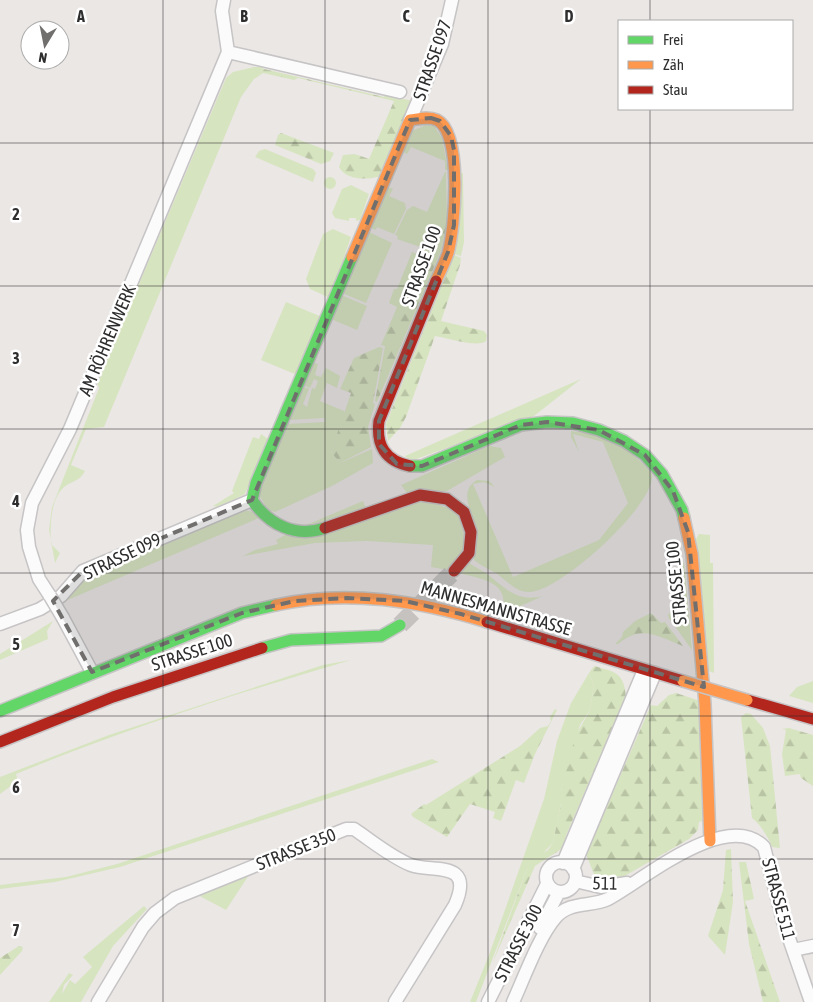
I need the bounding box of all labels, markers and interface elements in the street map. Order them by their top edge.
text: A [76,7,85,25]
text: B [240,7,248,25]
text: C [402,7,410,25]
text: D [565,7,574,25]
street label: STRASSE 097 [408,17,456,103]
north arrow [20,20,70,70]
legend [618,20,793,110]
text: Frei [663,31,683,48]
text: N [37,49,48,66]
text: Zäh [663,56,684,73]
text: Stau [663,81,688,98]
text: 2 [12,205,20,223]
street label: STRASSE 100 [397,223,445,309]
street label: AM RÖHRENWERK [74,281,140,399]
text: 3 [12,349,20,367]
text: 4 [11,492,20,510]
street label: STRASSE 099 [80,528,164,584]
street label: STRASSE 100 [661,540,691,626]
street label: MANNESMANNSTRASSE [418,576,574,640]
street label: STRASSE 100 [149,629,235,675]
text: 5 [12,635,20,653]
text: 6 [12,778,20,796]
street label: STRASSE 350 [253,824,339,874]
street label: STRASSE 511 [758,856,800,942]
street label: 511 [592,872,618,894]
street label: STRASSE 300 [490,901,546,985]
text: 7 [12,921,20,939]

